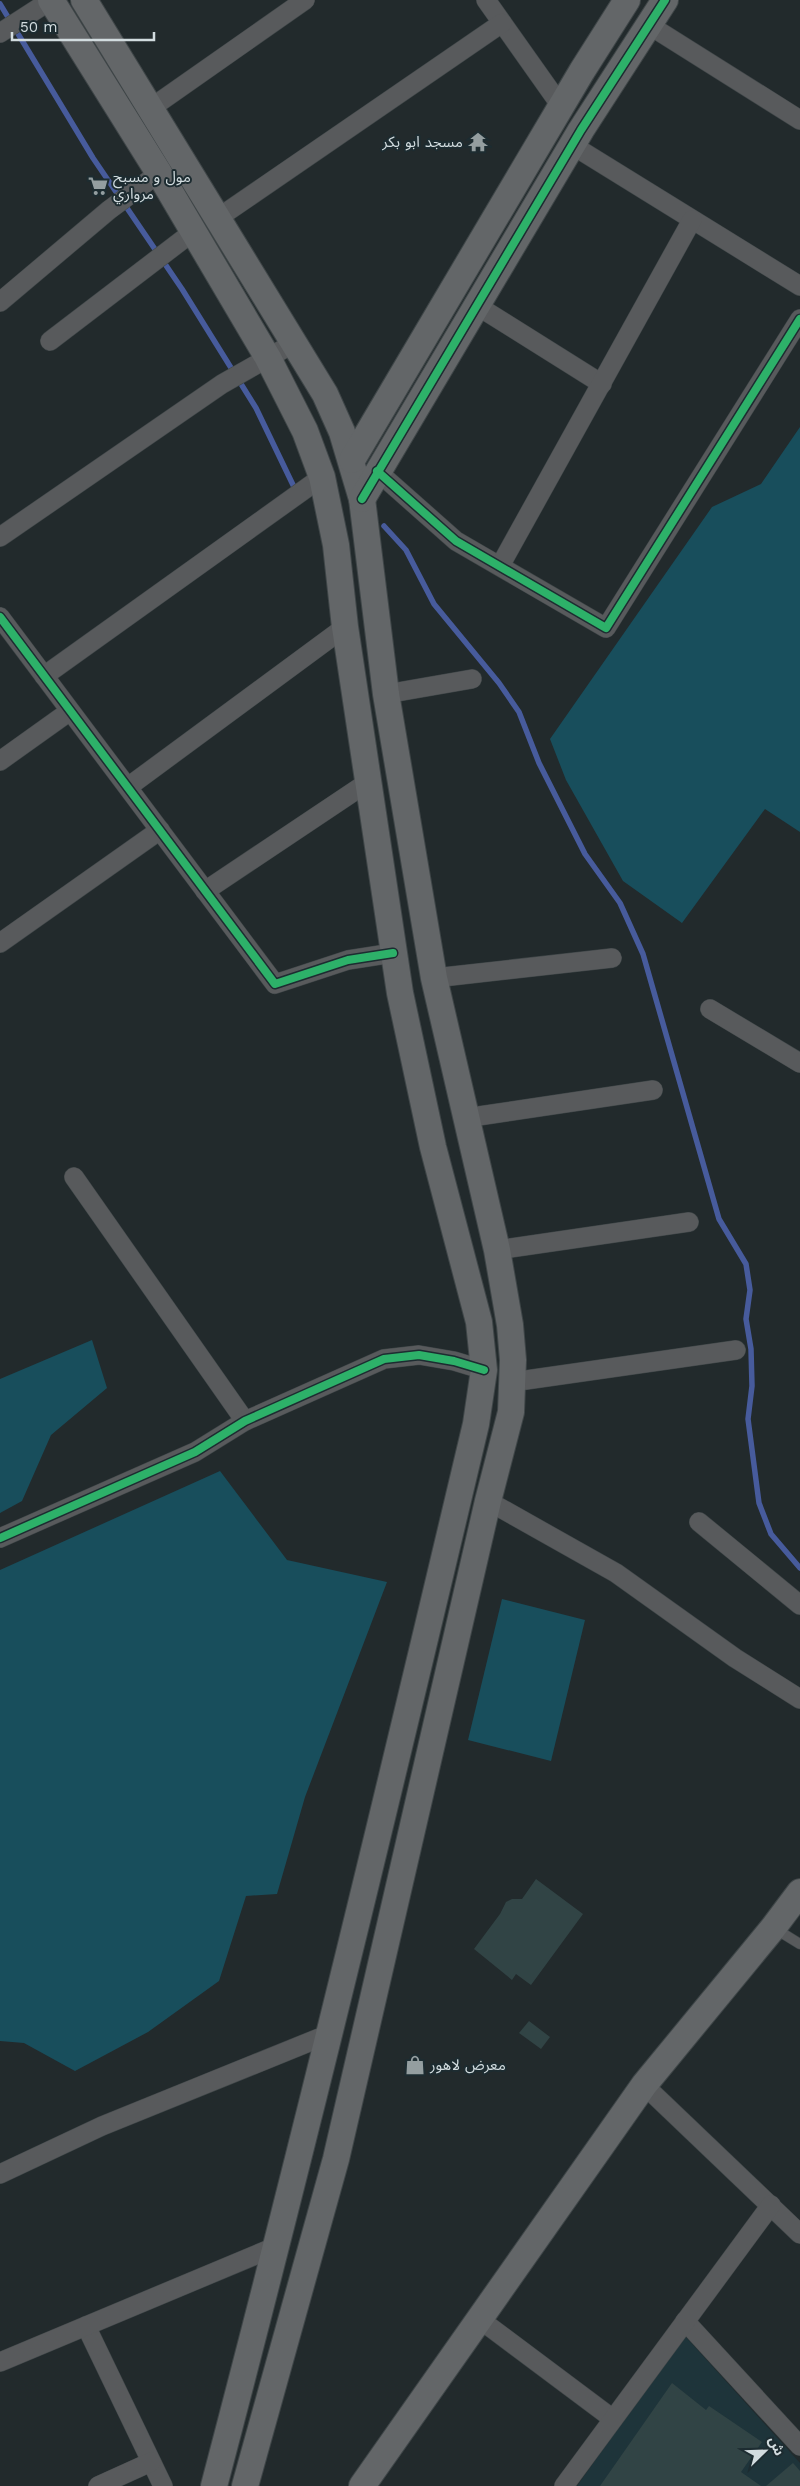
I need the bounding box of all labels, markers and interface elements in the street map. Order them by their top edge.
scale bar [12,10,155,42]
text: 50 m [20,18,57,36]
temple icon: مسجد ابو بكر [467,131,489,153]
place label: مسجد ابو بكر [381,133,463,151]
place label: مول و مسبح مرواري [113,168,191,205]
supermarket icon: مول و مسبح مرواري [87,175,109,197]
shop icon: معرض لاهور [404,2054,426,2076]
place label: معرض لاهور [429,2056,506,2074]
north arrow [740,2426,790,2476]
text: ش [766,2434,788,2458]

